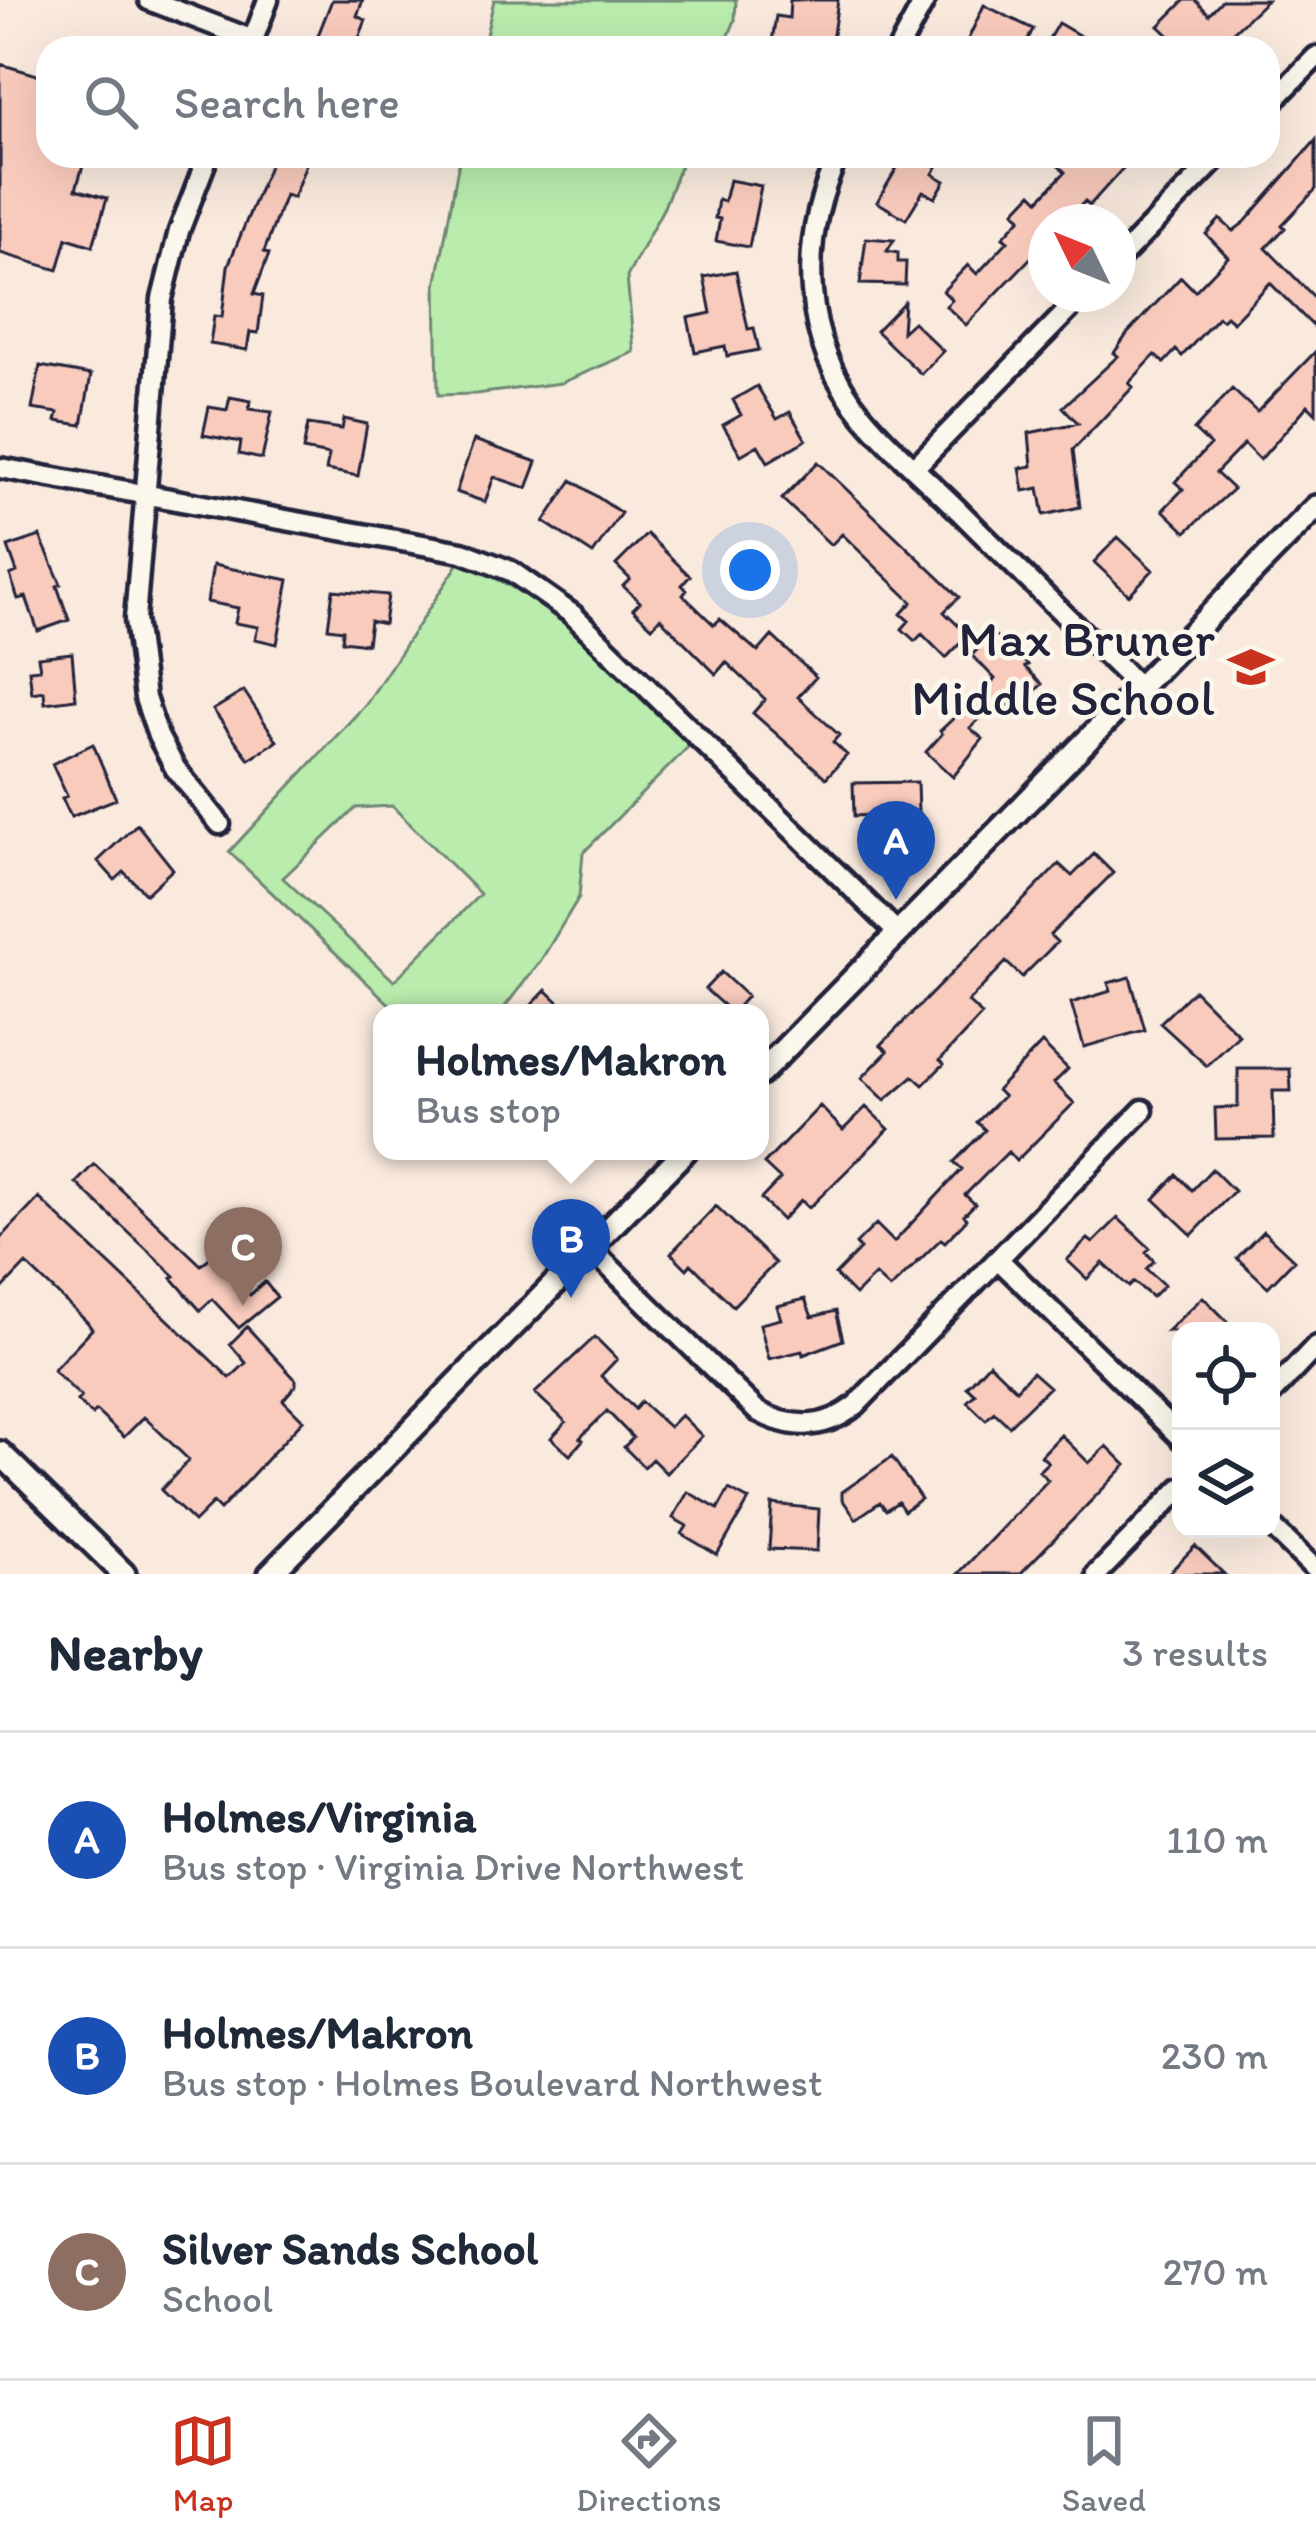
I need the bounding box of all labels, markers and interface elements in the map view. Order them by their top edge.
search box [36,36,1280,168]
icon: search [78,69,144,135]
text: Search here [174,75,400,129]
north arrow [1028,204,1136,312]
your location [720,540,780,600]
place label: Max Bruner Middle School [911,608,1215,728]
school or university icon: Max Bruner Middle School [1226,642,1276,692]
pin: A [857,801,935,900]
popup [373,1004,769,1160]
text: Holmes/Makron [415,1032,727,1086]
text: Bus stop [415,1086,561,1133]
pin: B [532,1199,610,1298]
pin: C [204,1207,282,1306]
map controls [1172,1322,1280,1538]
button: locate [1172,1322,1280,1430]
button: layers [1172,1430,1280,1538]
text: Nearby [48,1622,203,1683]
text: 3 results [1122,1629,1268,1676]
text: Holmes/Virginia [162,1789,476,1843]
text: A [75,1816,99,1863]
text: 110 m [1166,1816,1268,1863]
text: Bus stop · Virginia Drive Northwest [162,1843,744,1890]
text: Holmes/Makron [162,2005,473,2059]
text: B [74,2032,100,2079]
text: 230 m [1161,2032,1268,2079]
text: Bus stop · Holmes Boulevard Northwest [162,2059,823,2106]
text: Silver Sands School [162,2221,538,2275]
text: C [74,2248,100,2295]
text: 270 m [1163,2248,1268,2295]
text: School [162,2275,273,2322]
tab: Map [170,2408,236,2519]
tab: Directions [576,2408,721,2519]
tab: Saved [1062,2408,1146,2519]

